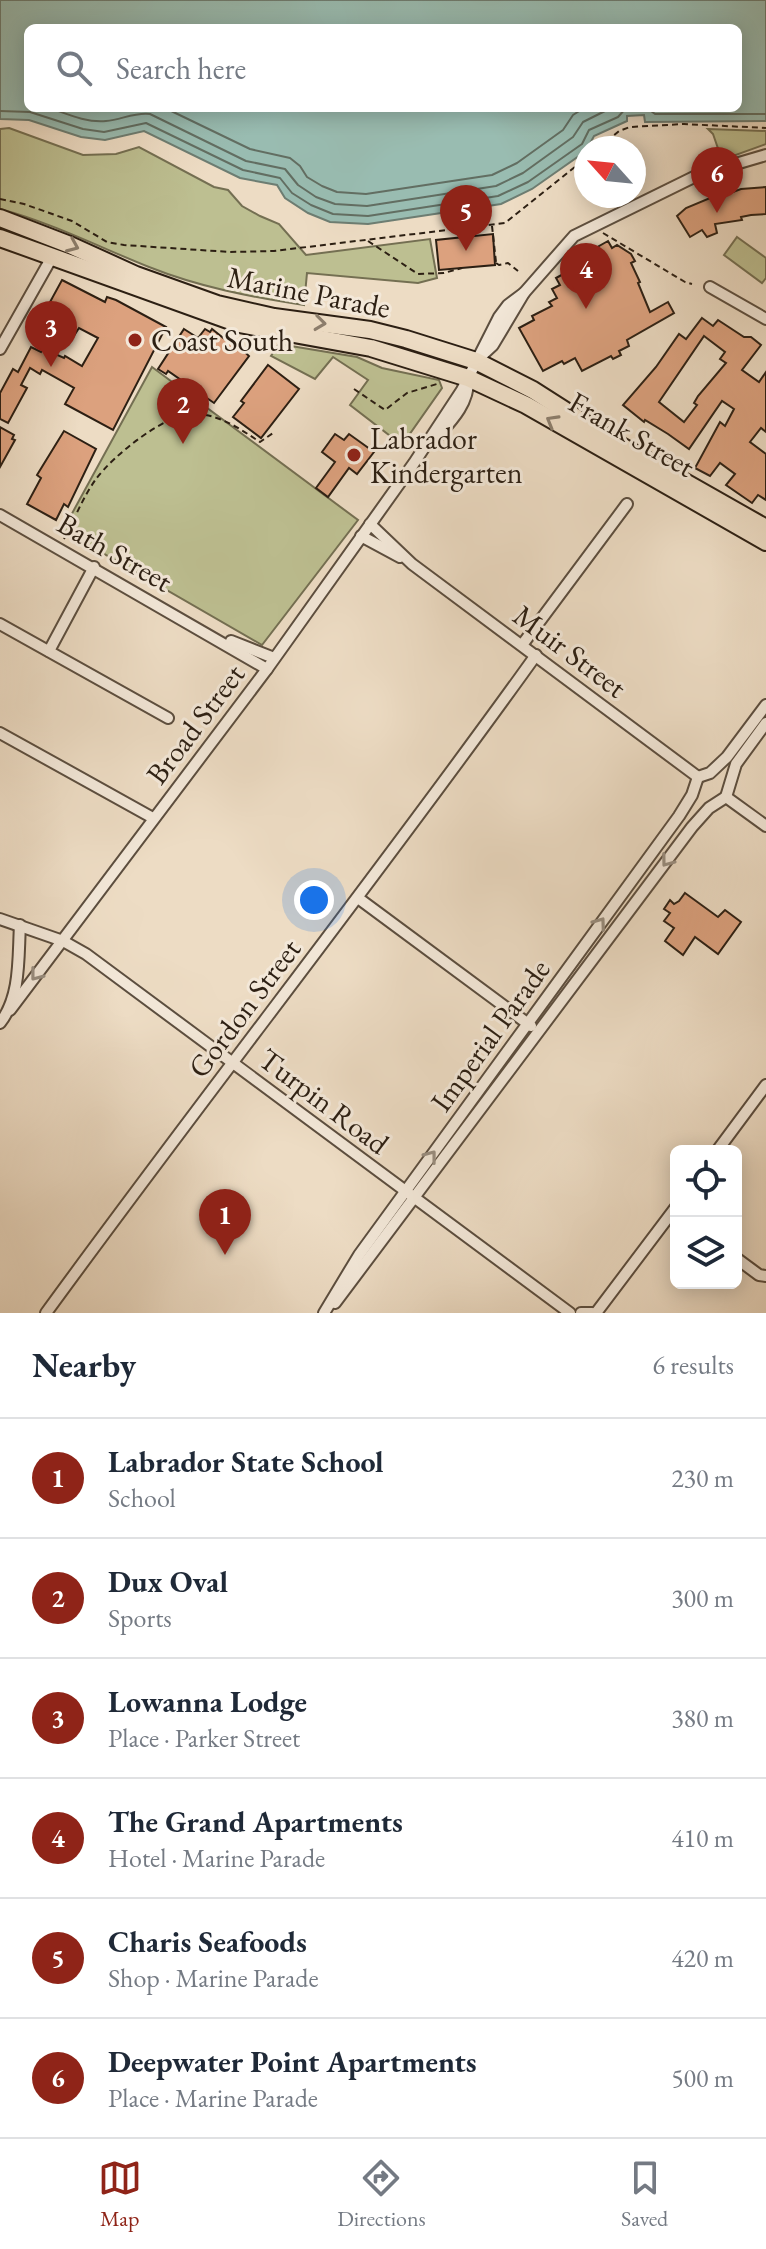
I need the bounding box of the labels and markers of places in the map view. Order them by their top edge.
pin: 6 [691,147,743,213]
pin: 5 [440,185,492,251]
pin: 4 [560,243,612,309]
pin: 3 [25,301,77,367]
place label: Coast South [151,321,293,360]
marker: Coast South [126,331,144,349]
pin: 2 [157,378,209,444]
place label: Labrador Kindergarten [370,419,523,492]
marker: Labrador Kindergarten [345,446,363,464]
pin: 1 [199,1189,251,1255]

